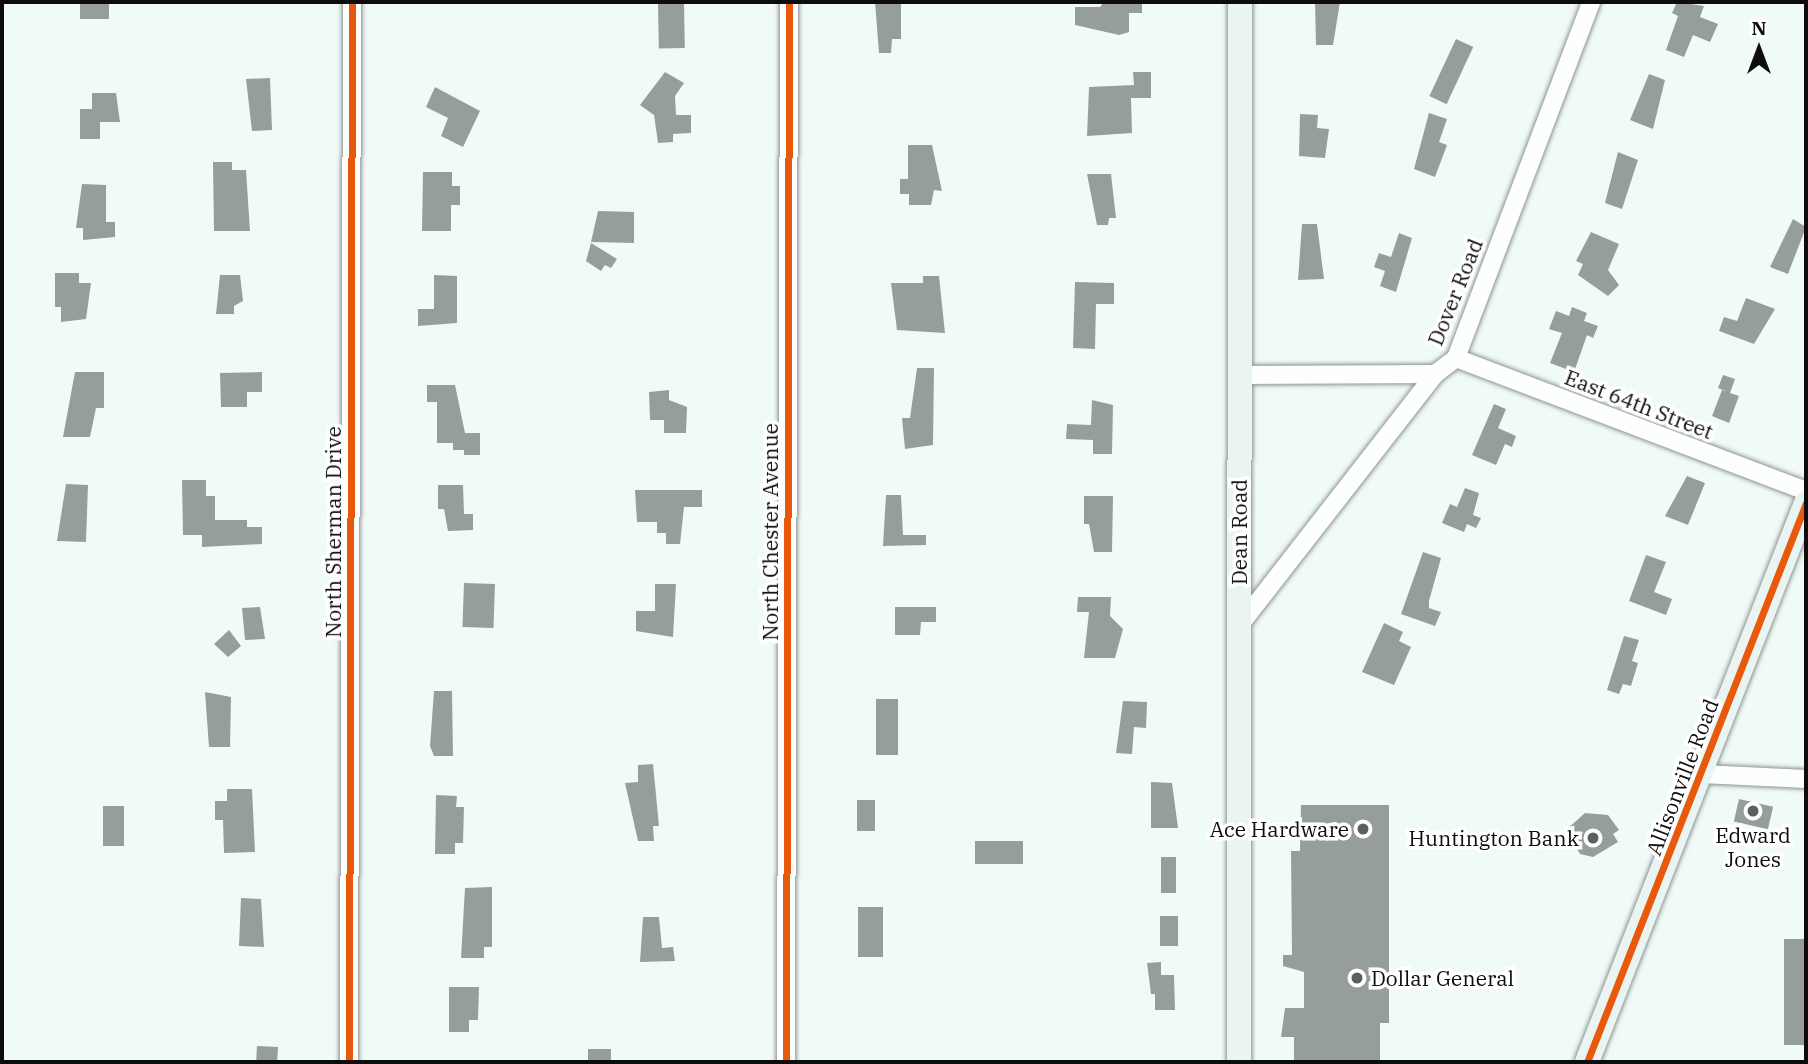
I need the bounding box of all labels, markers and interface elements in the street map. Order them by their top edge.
north arrow [1724,14,1794,84]
text: N [1751,16,1767,40]
street label: Dover Road [1422,235,1488,349]
street label: East 64th Street [1561,364,1717,444]
street label: North Chester Avenue [757,423,783,641]
street label: North Sherman Drive [320,426,346,638]
street label: Dean Road [1226,479,1252,585]
street label: Allisonville Road [1641,695,1723,859]
marker: Edward Jones [1745,803,1761,819]
place label: Ace Hardware [1210,816,1349,842]
marker: Ace Hardware [1355,821,1371,837]
place label: Edward Jones [1715,822,1791,872]
place label: Huntington Bank [1408,825,1579,851]
marker: Huntington Bank [1585,830,1601,846]
place label: Dollar General [1371,965,1514,991]
marker: Dollar General [1349,970,1365,986]

